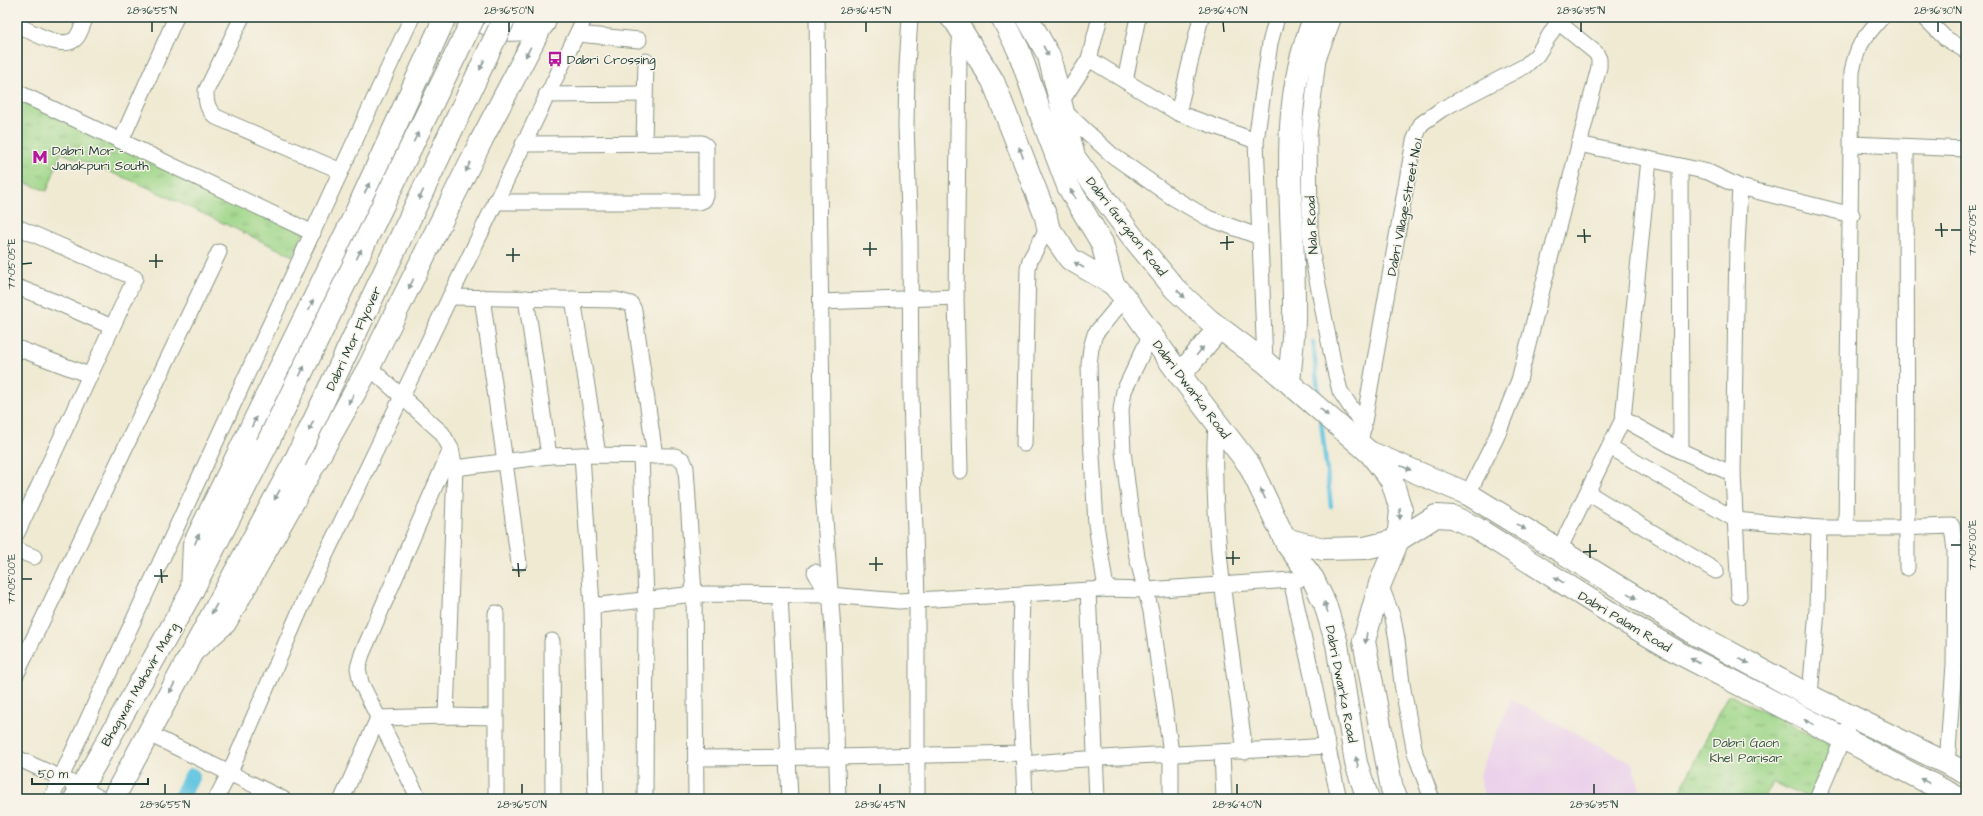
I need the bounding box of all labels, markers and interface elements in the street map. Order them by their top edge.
text: 28°36'55"N [127,4,177,18]
text: 28°36'50"N [484,4,534,18]
text: 28°36'45"N [841,4,891,18]
text: 28°36'40"N [1198,4,1248,18]
text: 28°36'35"N [1557,4,1605,18]
text: 28°36'30"N [1914,4,1962,18]
one-way arrow [1043,45,1050,57]
one-way arrow [525,46,532,57]
bus stop icon: Dabri Crossing [546,50,564,68]
place label: Dabri Crossing [567,51,656,70]
one-way arrow [479,59,485,71]
one-way arrow [412,131,419,143]
street label: Dabri Village-Street No.1 [1383,137,1428,278]
place label: Dabri Mor - Janakpuri South [52,142,149,175]
one-way arrow [1017,145,1023,157]
metro station icon: Dabri Mor - Janakpuri South [31,148,49,166]
one-way arrow [465,161,472,173]
street label: Dabri Gurgaon Road [1081,173,1171,281]
one-way arrow [364,182,370,193]
one-way arrow [418,189,424,201]
one-way arrow [1069,189,1077,199]
street label: Nala Road [1301,195,1323,255]
text: 77°05'05"E [1966,204,1980,256]
text: 77°05'05"E [5,238,19,290]
one-way arrow [356,248,362,260]
one-way arrow [1073,261,1085,268]
one-way arrow [408,278,414,289]
street label: Dabri Mor Flyover [322,283,387,394]
one-way arrow [1176,290,1186,299]
one-way arrow [308,299,314,311]
street label: Dabri Dwarka Road [1148,337,1234,443]
one-way arrow [1195,346,1204,357]
one-way arrow [299,365,305,377]
one-way arrow [348,393,355,405]
one-way arrow [1319,408,1329,417]
one-way arrow [251,416,257,427]
one-way arrow [308,421,314,432]
one-way arrow [1400,465,1412,471]
one-way arrow [1260,488,1266,500]
one-way arrow [273,489,280,501]
one-way arrow [1397,508,1403,521]
text: 77°05'00"E [1966,520,1980,570]
one-way arrow [1515,524,1527,531]
one-way arrow [194,533,200,544]
text: 77°05'00"E [5,554,19,604]
one-way arrow [1553,577,1565,584]
street label: Dabri Palam Road [1575,587,1675,657]
one-way arrow [1626,593,1638,600]
one-way arrow [1323,601,1329,613]
one-way arrow [211,603,218,615]
street label: Bhagwan Mahavir Marg [97,619,184,750]
street label: Dabri Dwarka Road [1321,624,1361,745]
one-way arrow [1363,632,1369,644]
one-way arrow [1739,657,1750,664]
one-way arrow [1689,658,1700,664]
one-way arrow [169,682,176,694]
one-way arrow [1804,718,1815,725]
park label: Dabri Gaon Khel Parisar [1710,734,1782,767]
one-way arrow [1353,756,1359,768]
scale bar [32,760,148,786]
text: 50 m [38,766,69,783]
one-way arrow [1919,778,1931,784]
text: 28°36'55"N [140,798,190,812]
text: 28°36'50"N [497,798,547,812]
text: 28°36'45"N [855,798,905,812]
text: 28°36'40"N [1212,798,1262,812]
text: 28°36'35"N [1570,798,1618,812]

